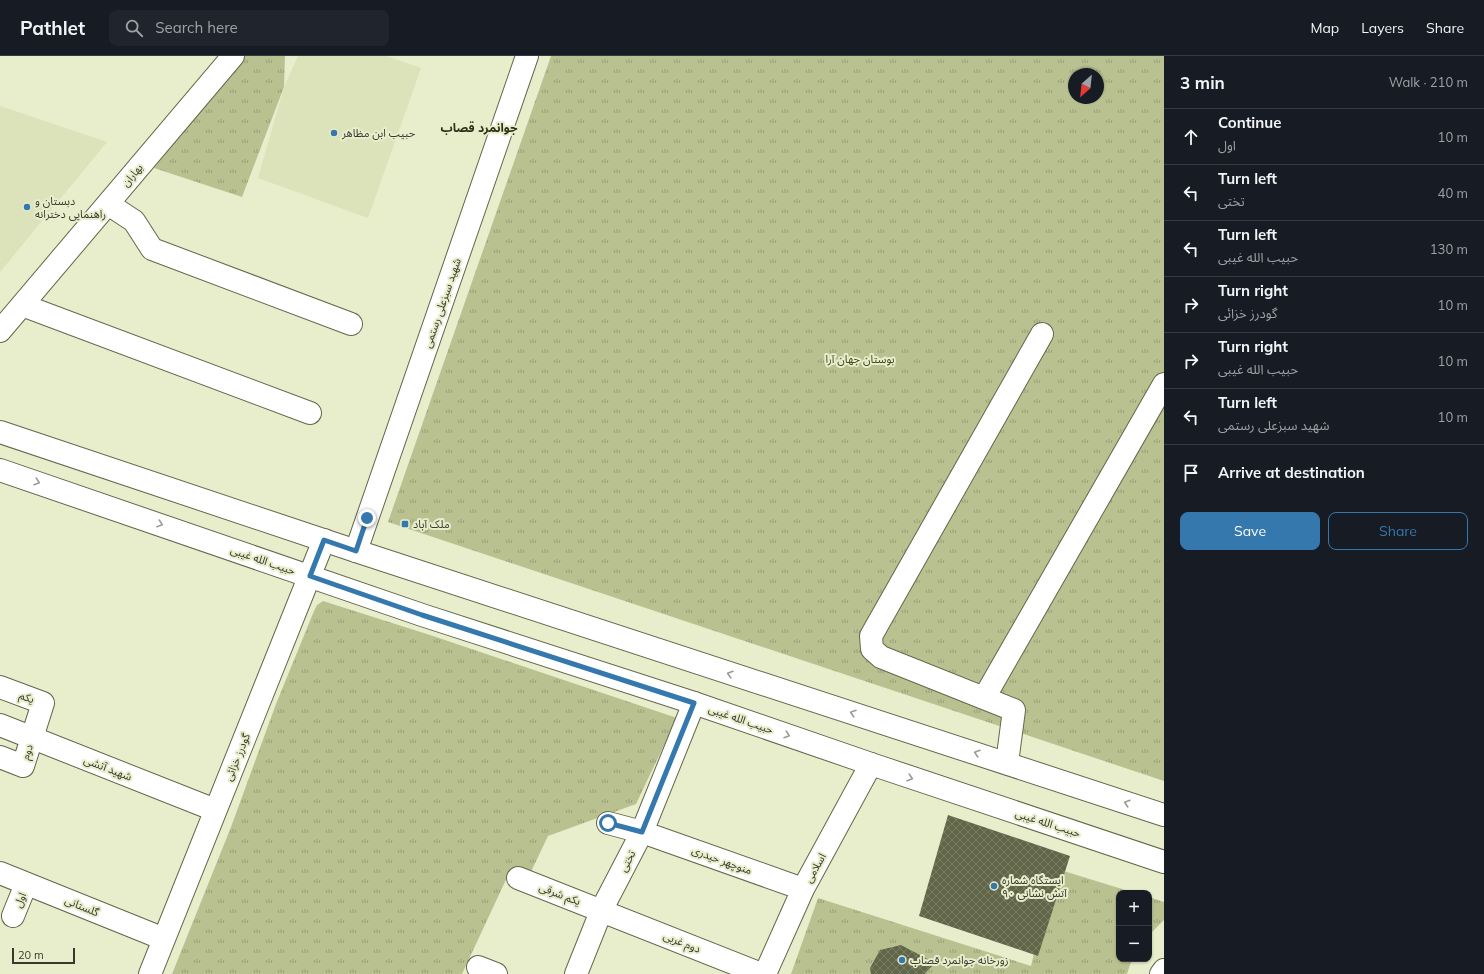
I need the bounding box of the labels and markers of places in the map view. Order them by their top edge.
place label: حبیب ابن مظاهر [341,126,416,140]
marker: حبیب ابن مظاهر [329,128,339,138]
place label: دبستان و راهنمایی دخترانه [35,194,106,221]
marker: دبستان و راهنمایی دخترانه [22,202,32,212]
place label: ملک آباد [413,517,450,531]
marker: ملک آباد [400,519,410,529]
place label: ایستگاه شماره ۹۰ آتش نشانی [1002,873,1068,900]
marker: ایستگاه شماره ۹۰ آتش نشانی [989,881,999,891]
place label: زورخانه جوانمرد قصاب [910,953,1009,967]
marker: زورخانه جوانمرد قصاب [897,955,907,965]

